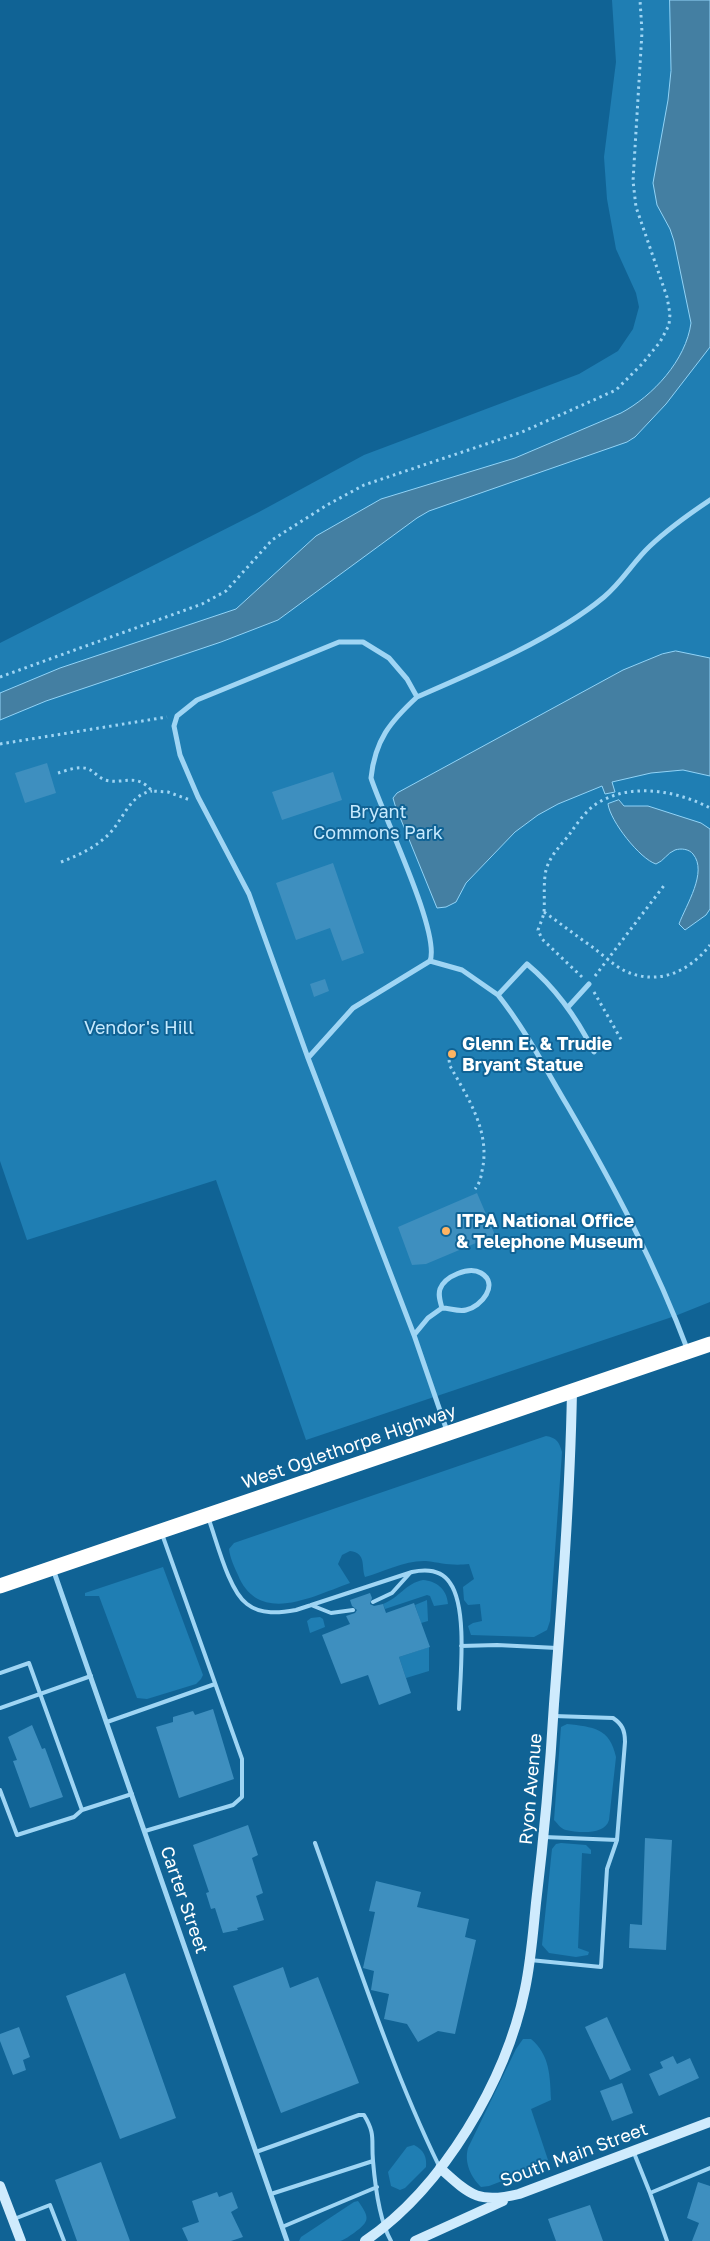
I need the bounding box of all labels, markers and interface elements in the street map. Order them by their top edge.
park label: Bryant Commons Park [313,801,443,844]
park label: Vendor's Hill [84,1017,194,1039]
place label: Glenn E. & Trudie Bryant Statue [462,1033,612,1076]
marker: Glenn E. & Trudie Bryant Statue [446,1048,458,1060]
place label: ITPA National Office & Telephone Museum [456,1210,643,1252]
marker: ITPA National Office & Telephone Museum [440,1225,452,1237]
street label: West Oglethorpe Highway [239,1400,459,1494]
street label: Ryon Avenue [515,1732,547,1846]
street label: Carter Street [156,1843,212,1957]
street label: South Main Street [497,2118,651,2192]

